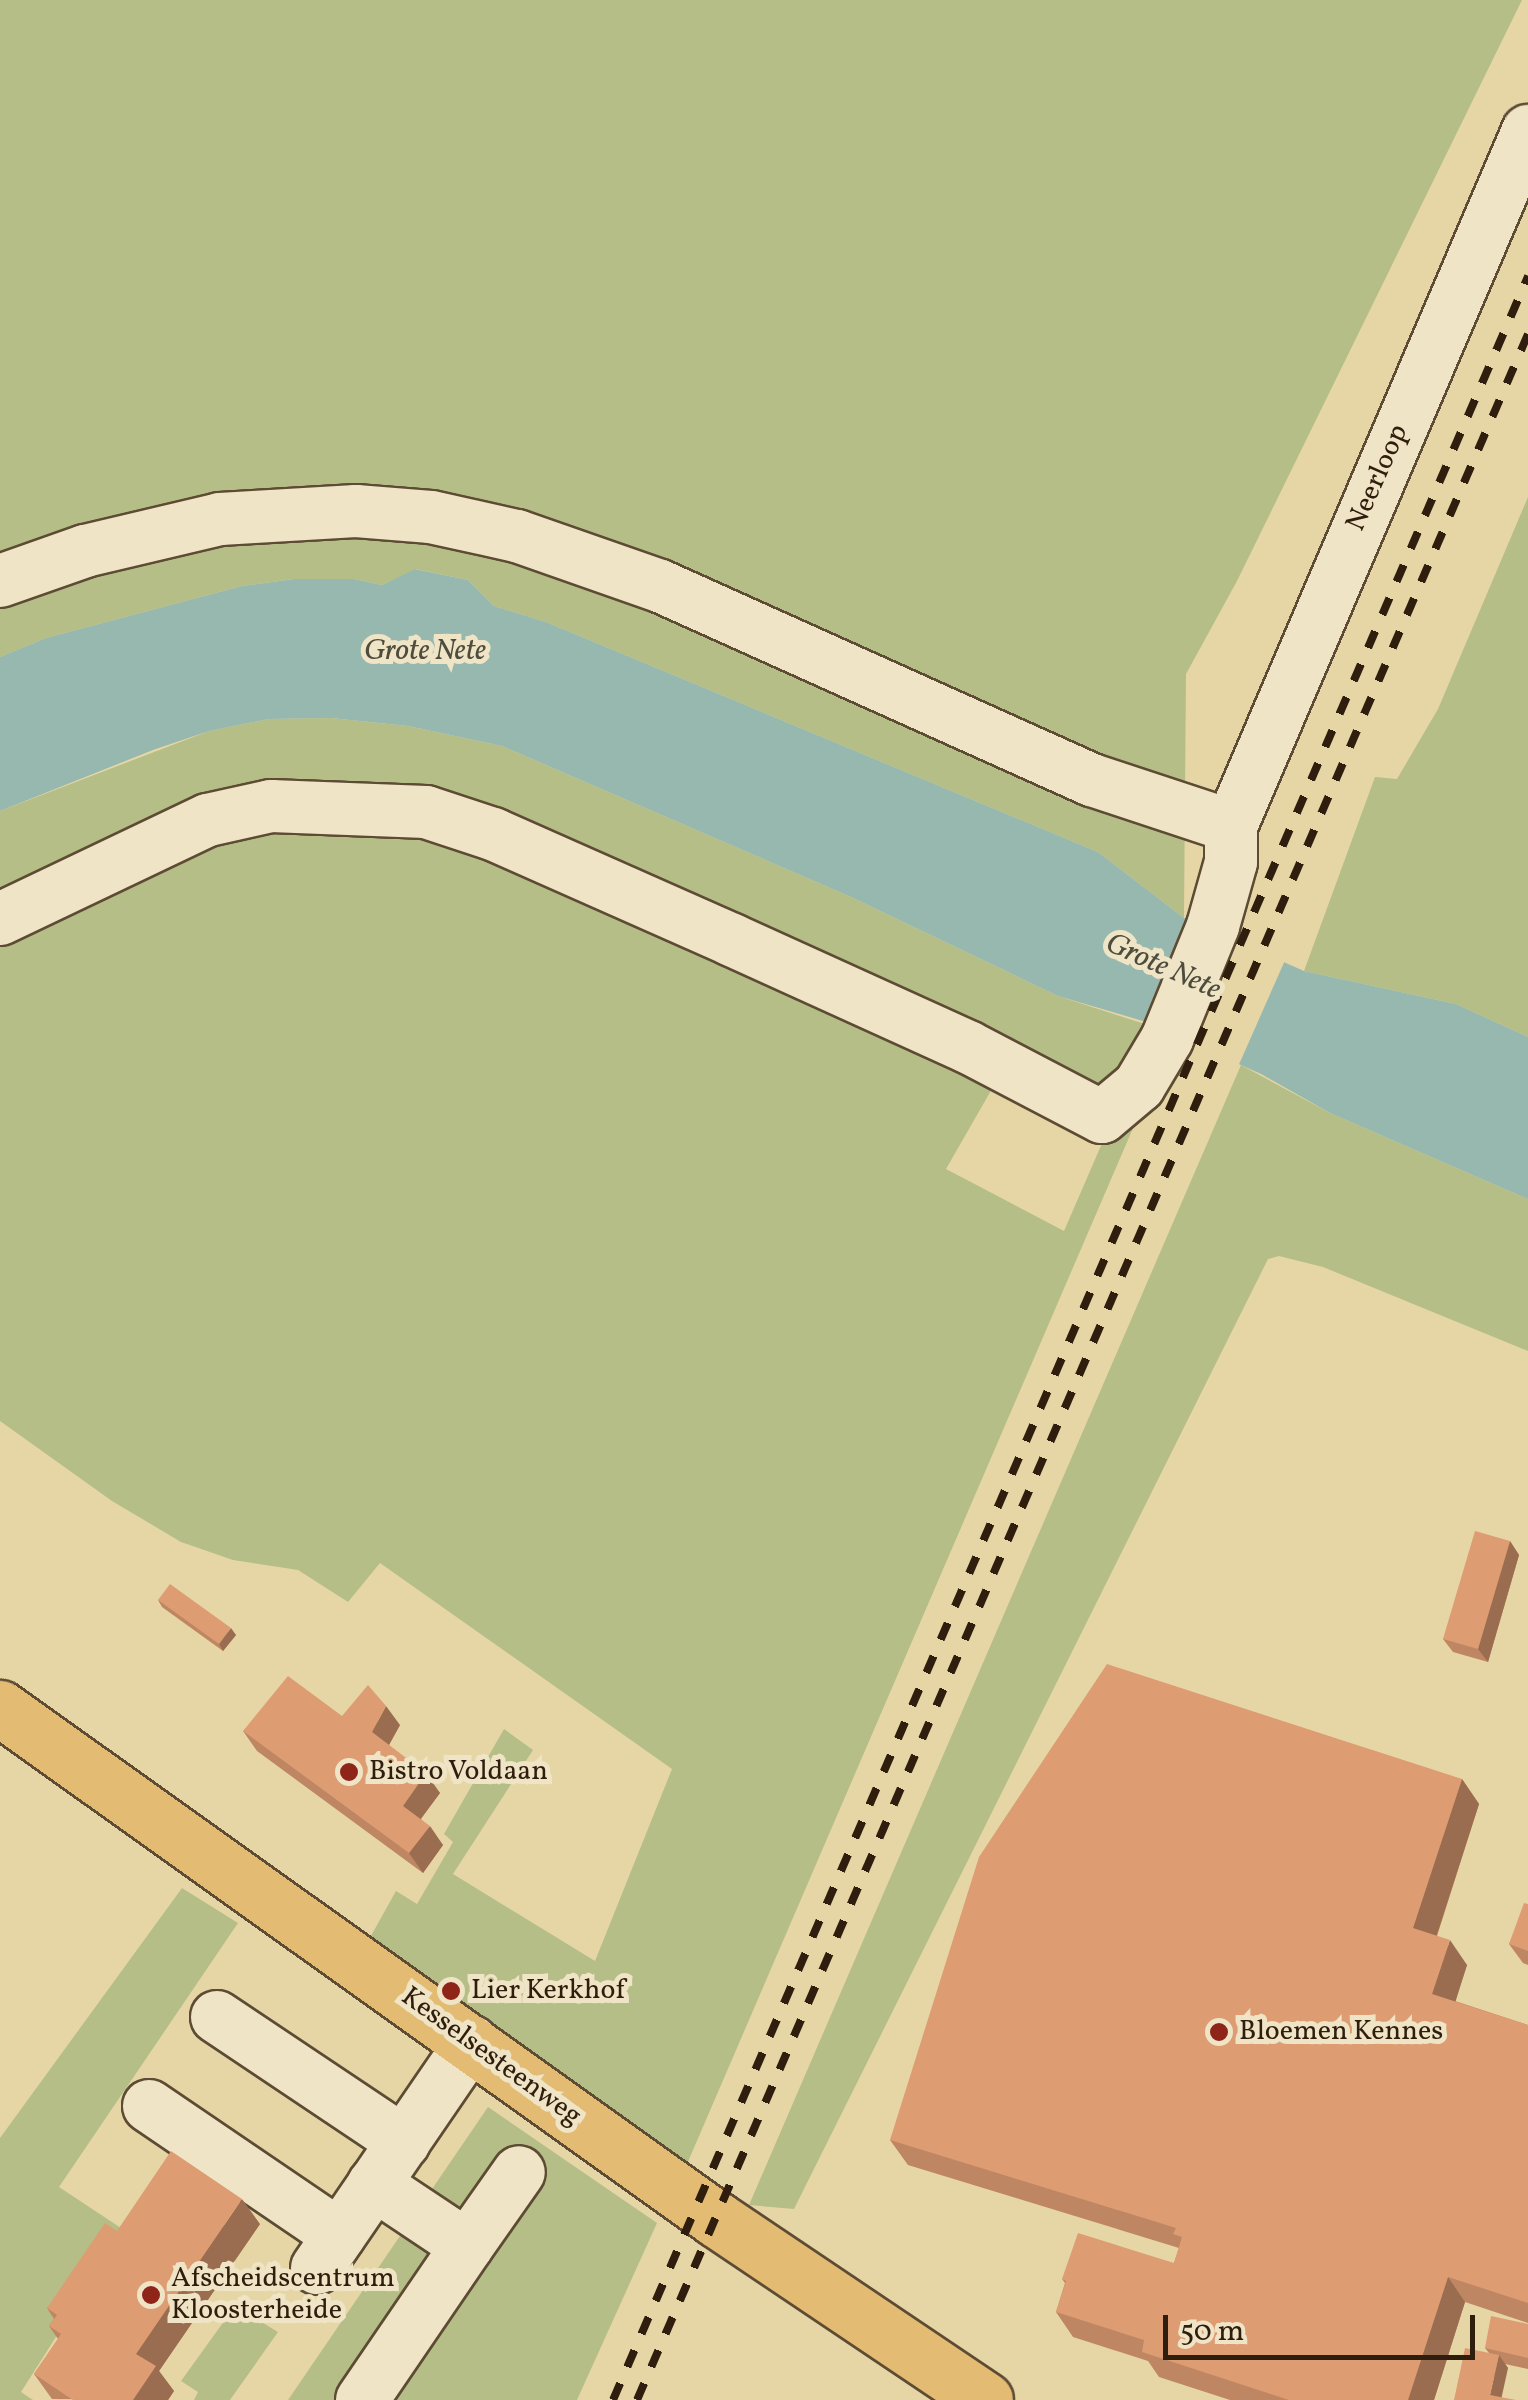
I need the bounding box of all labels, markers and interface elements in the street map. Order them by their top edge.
street label: Neerloop [1340,419,1416,537]
water label: Grote Nete [364,633,486,669]
water label: Grote Nete [1100,926,1226,1008]
place label: Bistro Voldaan [369,1755,549,1789]
marker: Bistro Voldaan [338,1761,360,1783]
place label: Lier Kerkhof [471,1974,625,2008]
street label: Kesselsesteenweg [394,1980,588,2134]
marker: Lier Kerkhof [440,1980,462,2002]
place label: Bloemen Kennes [1239,2015,1443,2049]
marker: Bloemen Kennes [1208,2021,1230,2043]
place label: Afscheidscentrum Kloosterheide [171,2262,395,2328]
marker: Afscheidscentrum Kloosterheide [140,2284,162,2306]
scale bar [1168,2295,1480,2357]
text: 50 m [1180,2311,1244,2353]

